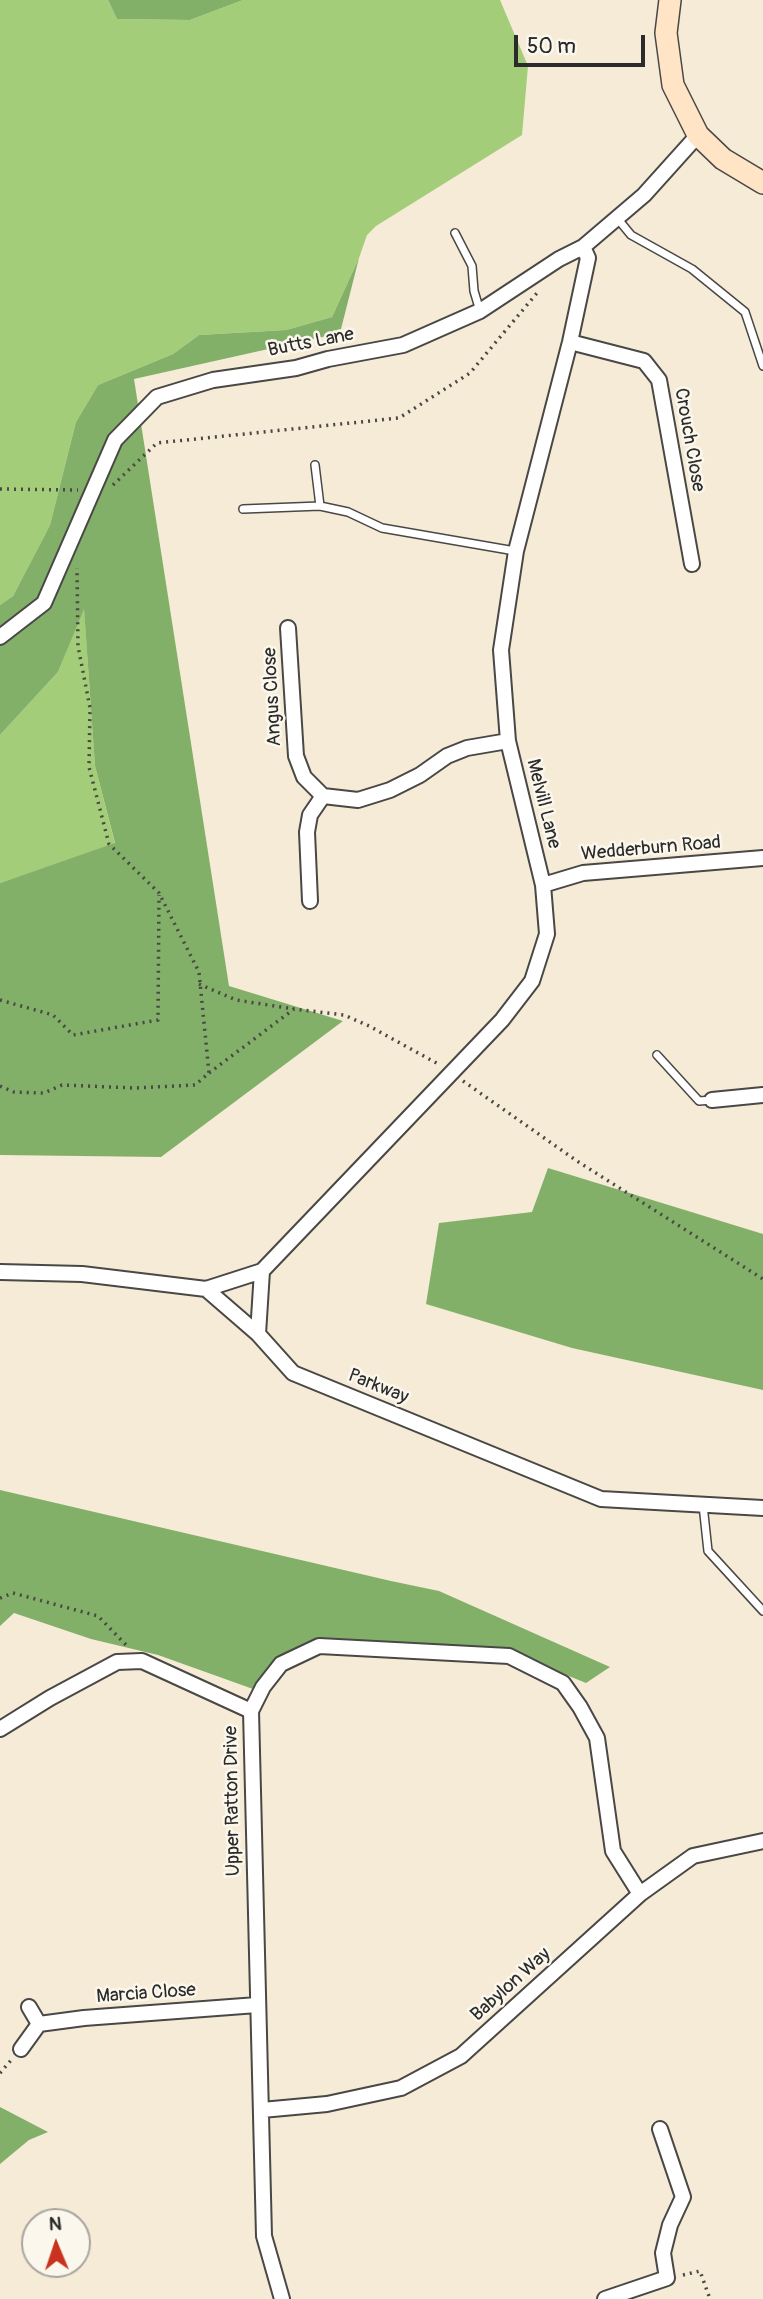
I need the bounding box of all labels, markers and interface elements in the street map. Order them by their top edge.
scale bar [518,21,649,65]
text: 50 m [527,33,576,60]
street label: Butts Lane [266,323,356,363]
street label: Crouch Close [669,386,709,494]
street label: Angus Close [259,647,287,747]
street label: Melvill Lane [521,757,565,851]
street label: Wedderburn Road [580,832,722,866]
street label: Parkway [345,1365,411,1409]
street label: Upper Ratton Drive [220,1725,246,1877]
street label: Babylon Way [466,1943,556,2027]
street label: Marcia Close [96,1979,196,2009]
north arrow [21,2208,91,2278]
text: N [48,2212,62,2236]

